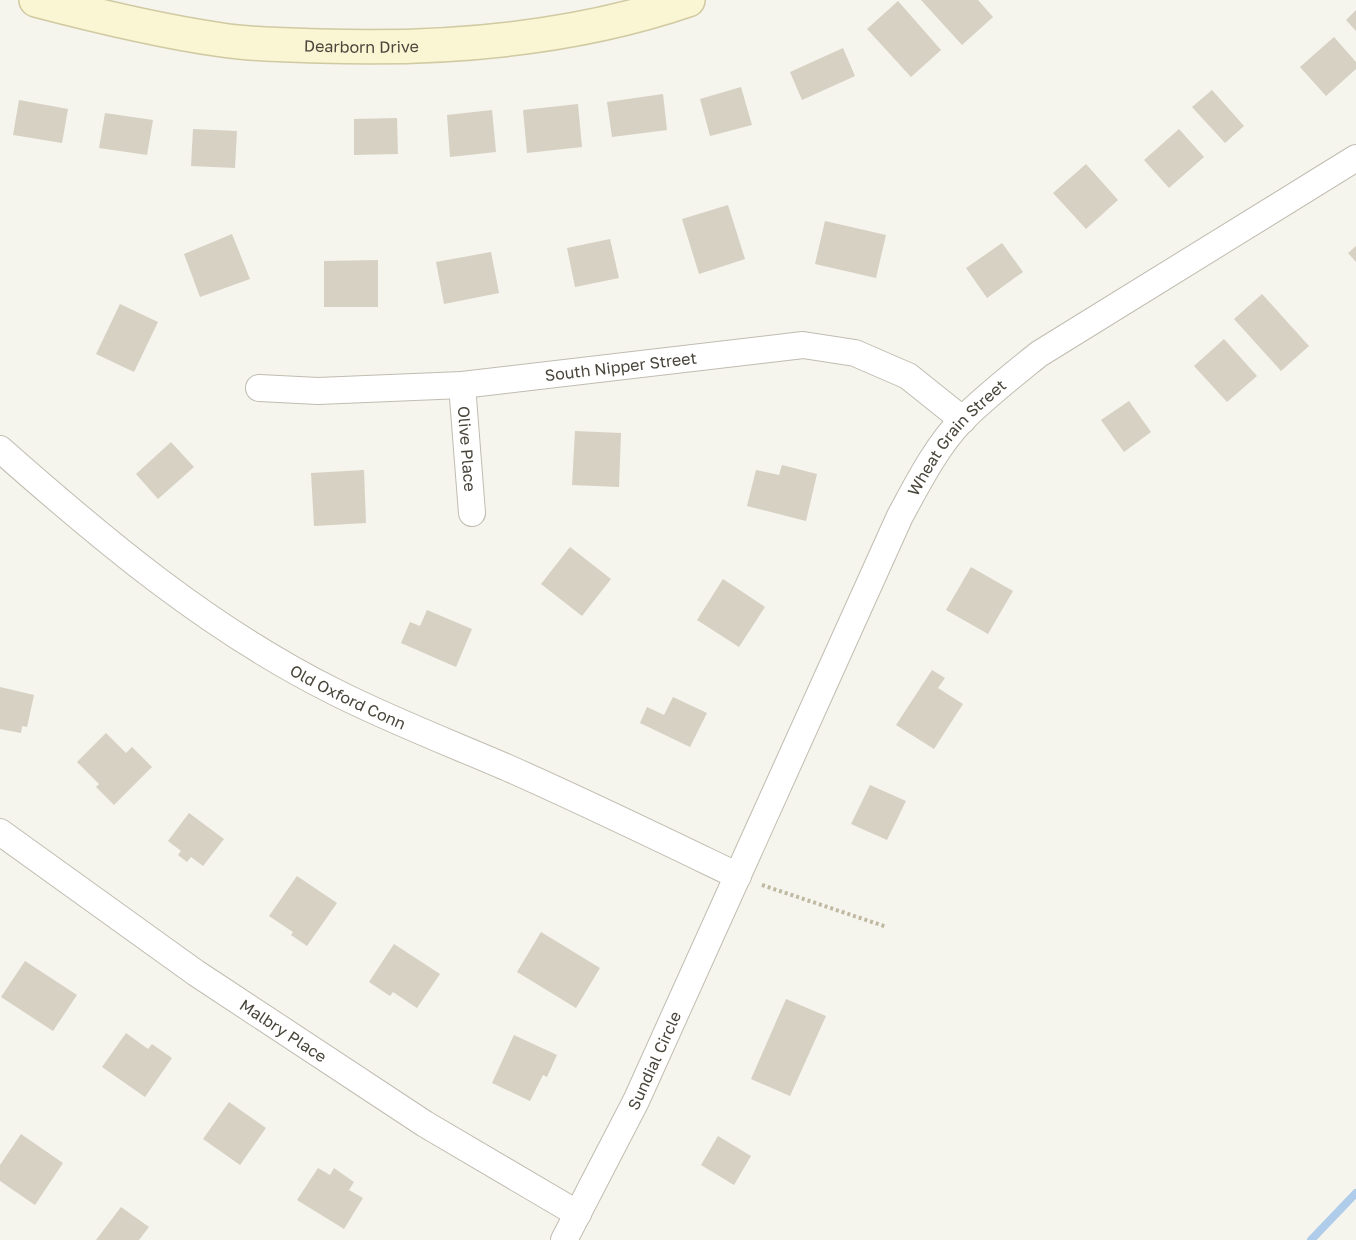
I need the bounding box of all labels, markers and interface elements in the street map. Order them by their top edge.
street label: Dearborn Drive [304,36,419,57]
street label: South Nipper Street [544,348,698,385]
street label: Wheat Grain Street [903,375,1010,499]
street label: Olive Place [454,405,480,492]
street label: Old Oxford Conn [286,660,409,734]
street label: Malbry Place [236,995,331,1066]
street label: Sundial Circle [623,1008,685,1113]

